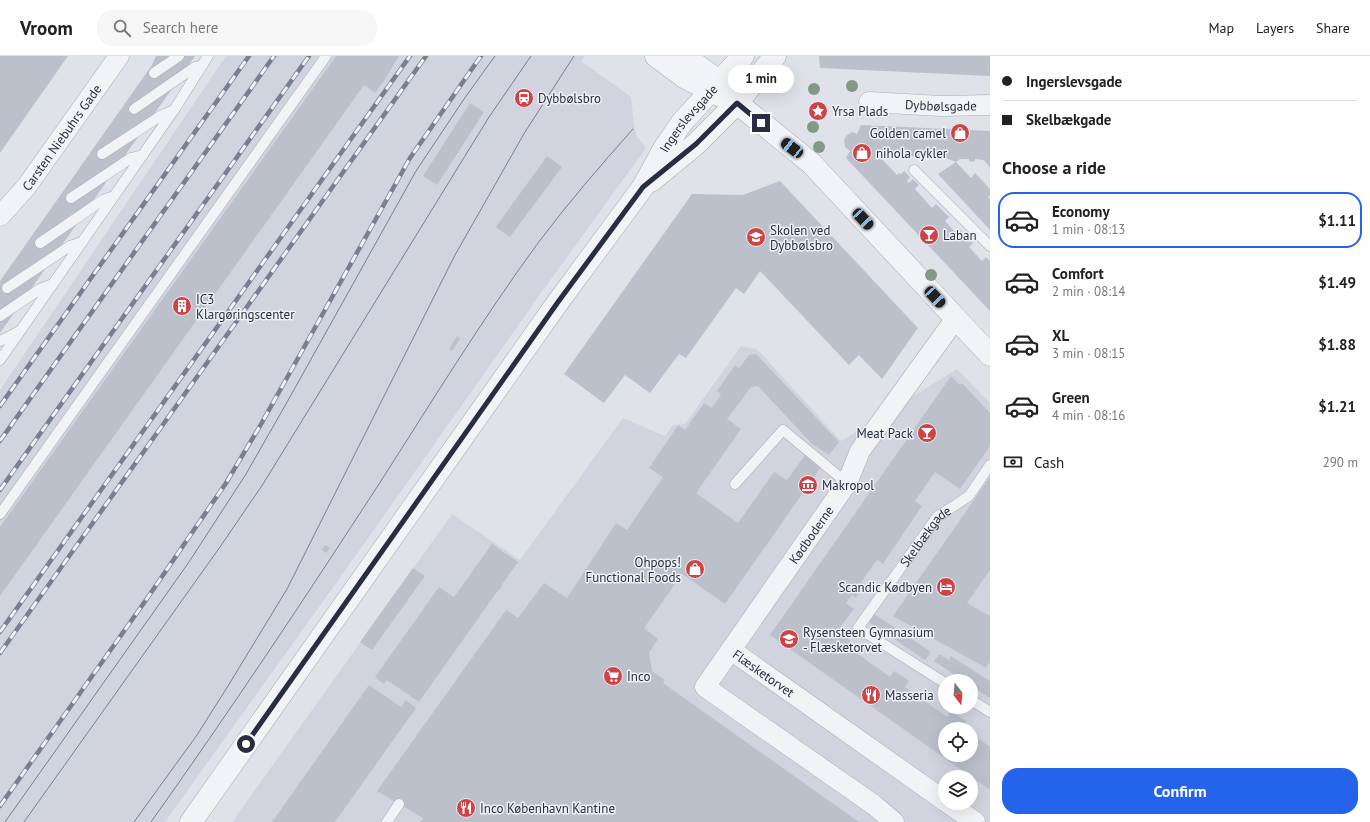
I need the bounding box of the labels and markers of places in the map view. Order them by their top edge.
station icon: Dybbølsbro [513,87,535,109]
place label: Dybbølsbro [538,90,601,107]
place icon: Yrsa Plads [807,100,829,122]
place label: Yrsa Plads [832,103,888,120]
shop icon: Golden camel [949,122,971,144]
place label: Golden camel [870,125,946,142]
shop icon: nihola cykler [851,142,873,164]
place label: nihola cykler [876,145,948,162]
place label: Skolen ved Dybbølsbro [770,222,833,254]
bar icon: Laban [918,224,940,246]
school or university icon: Skolen ved Dybbølsbro [745,226,767,248]
place label: Laban [943,227,977,244]
place label: IC3 Klargøringscenter [196,291,295,323]
building icon: IC3 Klargøringscenter [171,295,193,317]
bar icon: Meat Pack [916,422,938,444]
place label: Meat Pack [856,425,914,442]
museum icon: Makropol [797,474,819,496]
place label: Makropol [822,477,874,494]
place label: Ohpops! Functional Foods [585,554,681,586]
shop icon: Ohpops! Functional Foods [684,558,706,580]
hotel icon: Scandic Kødbyen [935,576,957,598]
place label: Scandic Kødbyen [838,579,932,596]
place label: Rysensteen Gymnasium - Flæsketorvet [803,624,934,656]
school or university icon: Rysensteen Gymnasium - Flæsketorvet [778,628,800,650]
supermarket icon: Inco [602,665,624,687]
place label: Inco [627,668,650,685]
restaurant icon: Masseria [860,684,882,706]
place label: Masseria [885,687,934,704]
restaurant icon: Inco København Kantine [455,797,477,819]
place label: Inco København Kantine [480,800,615,817]

